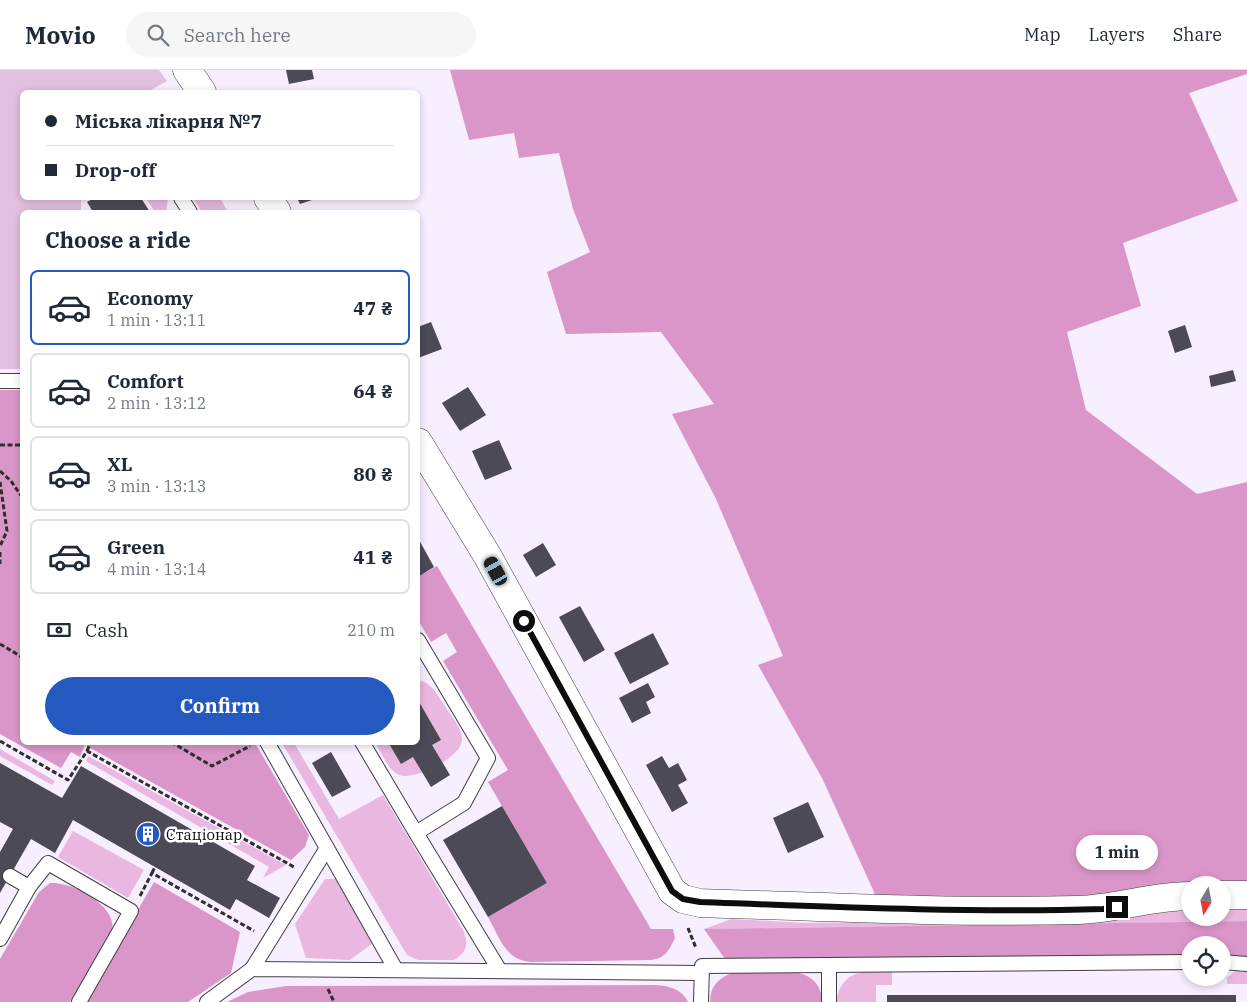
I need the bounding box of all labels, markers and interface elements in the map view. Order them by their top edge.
search box [126,12,476,57]
text: Movio [25,19,96,51]
icon: search [144,21,172,49]
text: Search here [184,23,291,47]
text: Map [1024,23,1061,46]
text: Layers [1089,23,1145,46]
text: Share [1173,23,1222,46]
text: Міська лікарня №7 [75,109,262,133]
text: Drop-off [75,158,156,182]
text: Choose a ride [45,225,191,254]
icon: car [47,285,92,330]
text: Economy [107,286,193,310]
text: 47 ₴ [353,296,393,320]
text: 1 min · 13:11 [107,310,206,330]
icon: car [47,368,92,413]
text: Comfort [107,369,184,393]
text: 64 ₴ [353,379,393,403]
text: 2 min · 13:12 [107,393,206,413]
icon: car [47,451,92,496]
text: XL [107,452,133,476]
text: 80 ₴ [353,462,393,486]
text: 3 min · 13:13 [107,476,206,496]
icon: car [47,534,92,579]
text: Green [107,535,165,559]
text: 41 ₴ [353,545,393,569]
car [482,554,509,588]
text: 4 min · 13:14 [107,559,206,579]
route start [513,610,535,632]
icon: cash [45,616,73,644]
text: Cash [85,618,129,642]
text: 210 m [347,620,395,640]
button: Confirm [45,677,395,735]
building icon: Стаціонар [135,821,161,847]
place label: Стаціонар [166,825,242,844]
callout: 1 min [1076,834,1158,870]
text: 1 min [1095,842,1139,862]
north arrow [1181,876,1231,926]
map controls [1181,876,1231,986]
route end [1106,896,1128,918]
button: locate [1181,936,1231,986]

